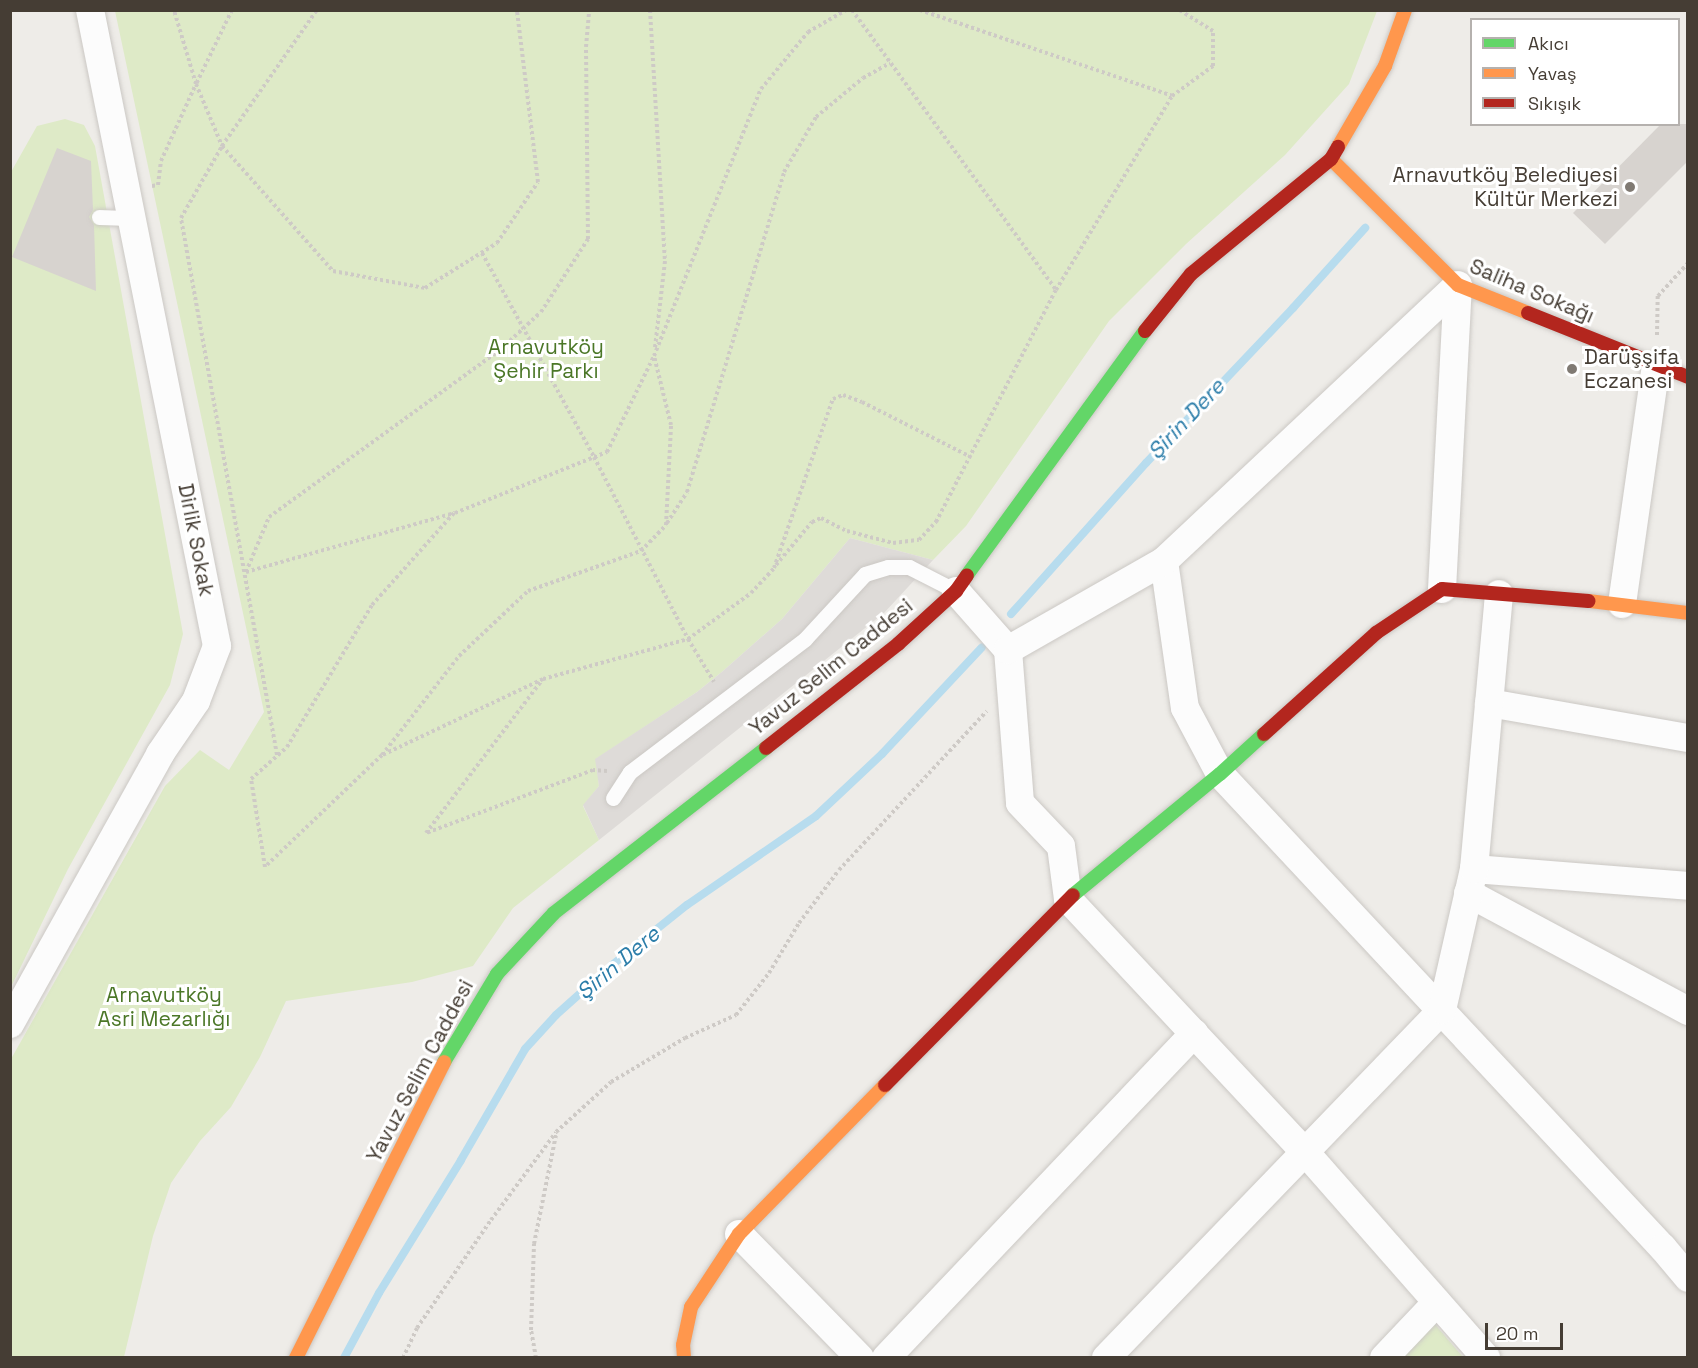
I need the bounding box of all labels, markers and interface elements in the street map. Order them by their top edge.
legend [1470,18,1680,126]
text: Akıcı [1528,32,1569,55]
text: Yavaş [1528,62,1577,85]
text: Sıkışık [1528,92,1581,115]
place label: Arnavutköy Belediyesi Kültür Merkezi [1393,162,1618,212]
marker: Arnavutköy Belediyesi Kültür Merkezi [1623,180,1637,194]
street label: Saliha Sokağı [1466,253,1598,329]
park label: Arnavutköy Şehir Parkı [488,334,604,384]
place label: Darüşşifa Eczanesi [1584,344,1679,394]
marker: Darüşşifa Eczanesi [1565,362,1579,376]
water label: Şirin Dere [1142,373,1230,465]
street label: Dirlik Sokak [173,482,219,598]
street label: Yavuz Selim Caddesi [744,593,918,741]
water label: Şirin Dere [571,921,665,1005]
street label: Yavuz Selim Caddesi [361,975,479,1167]
park label: Arnavutköy Asri Mezarlığı [98,982,230,1032]
scale bar [1488,1311,1566,1349]
text: 20 m [1496,1322,1539,1345]

